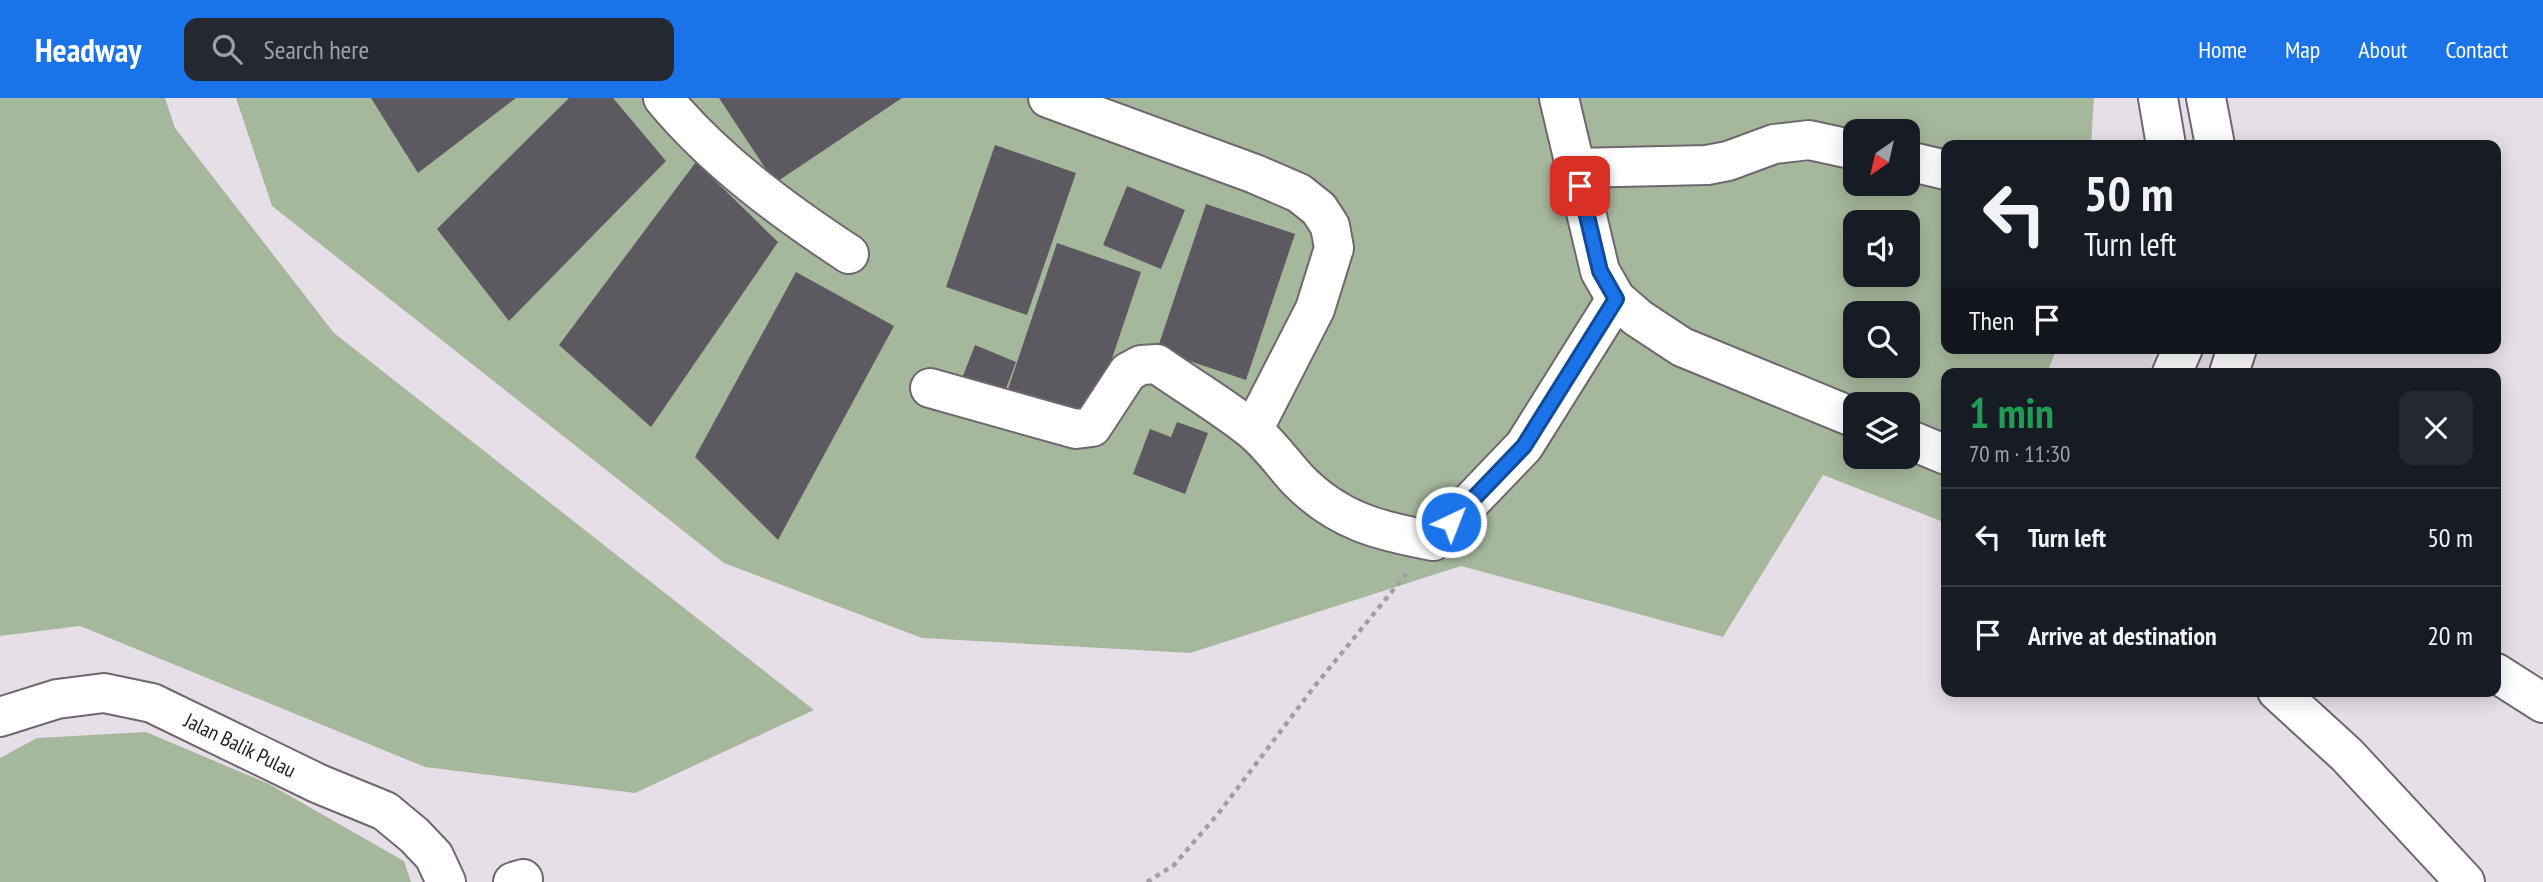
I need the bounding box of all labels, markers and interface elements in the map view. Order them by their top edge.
search box [184,18,674,81]
text: Headway [35,28,142,71]
icon: search [208,30,246,68]
text: Search here [264,33,369,66]
text: Home [2198,34,2247,65]
text: Map [2285,34,2320,65]
text: About [2358,34,2407,65]
text: Contact [2445,34,2508,65]
north arrow [1843,119,1920,196]
map controls [1843,119,1920,469]
pin [1550,156,1610,216]
text: 50 m [2084,161,2173,225]
icon: arrive [1561,167,1599,205]
icon: left [1969,168,2060,259]
button: sound [1843,210,1920,287]
text: Turn left [2084,223,2176,265]
button: search [1843,301,1920,378]
icon: arrive [2028,301,2066,339]
text: Then [1969,304,2014,337]
text: 1 min [1969,385,2054,440]
button: close [2399,391,2473,465]
button: layers [1843,392,1920,469]
text: 70 m · 11:30 [1969,439,2070,468]
position arrow [1414,485,1488,559]
icon: left [1969,518,2007,556]
text: Turn left [2028,521,2106,554]
text: 50 m [2427,521,2473,554]
icon: arrive [1969,616,2007,654]
text: Arrive at destination [2028,619,2217,652]
text: 20 m [2427,619,2473,652]
street label: Jalan Balik Pulau [179,706,300,784]

